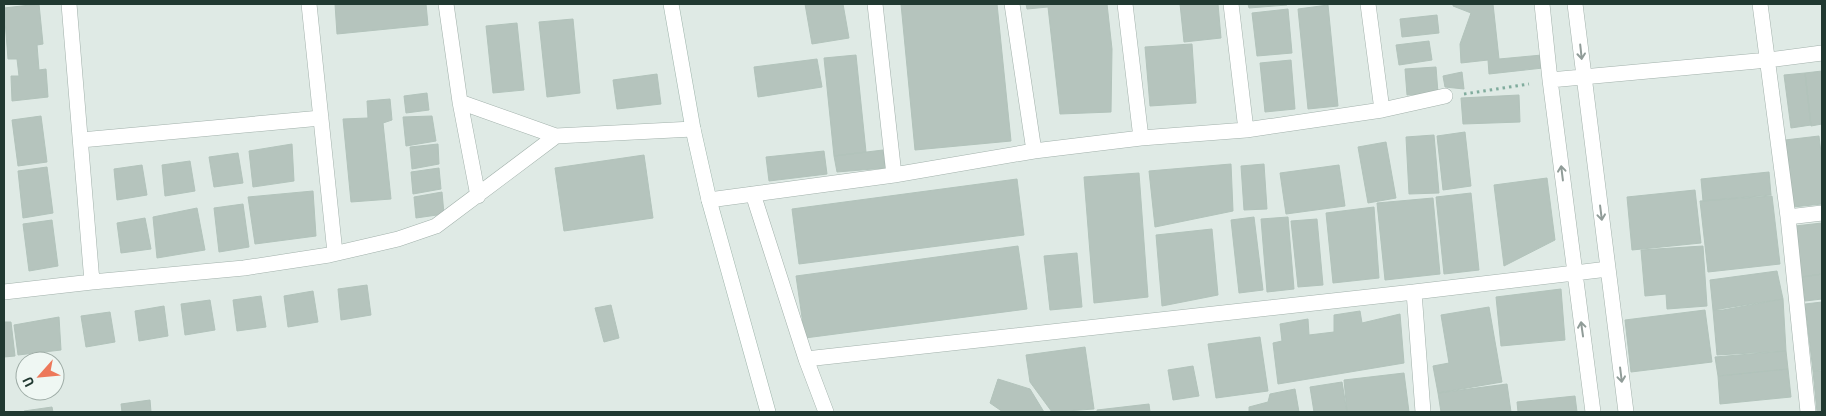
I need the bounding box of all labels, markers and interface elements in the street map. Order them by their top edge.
one-way arrow [1576,44,1586,60]
one-way arrow [1556,165,1566,181]
one-way arrow [1596,205,1606,221]
one-way arrow [1577,322,1587,338]
north arrow [15,351,65,401]
one-way arrow [1616,366,1626,382]
text: U [18,374,38,390]

